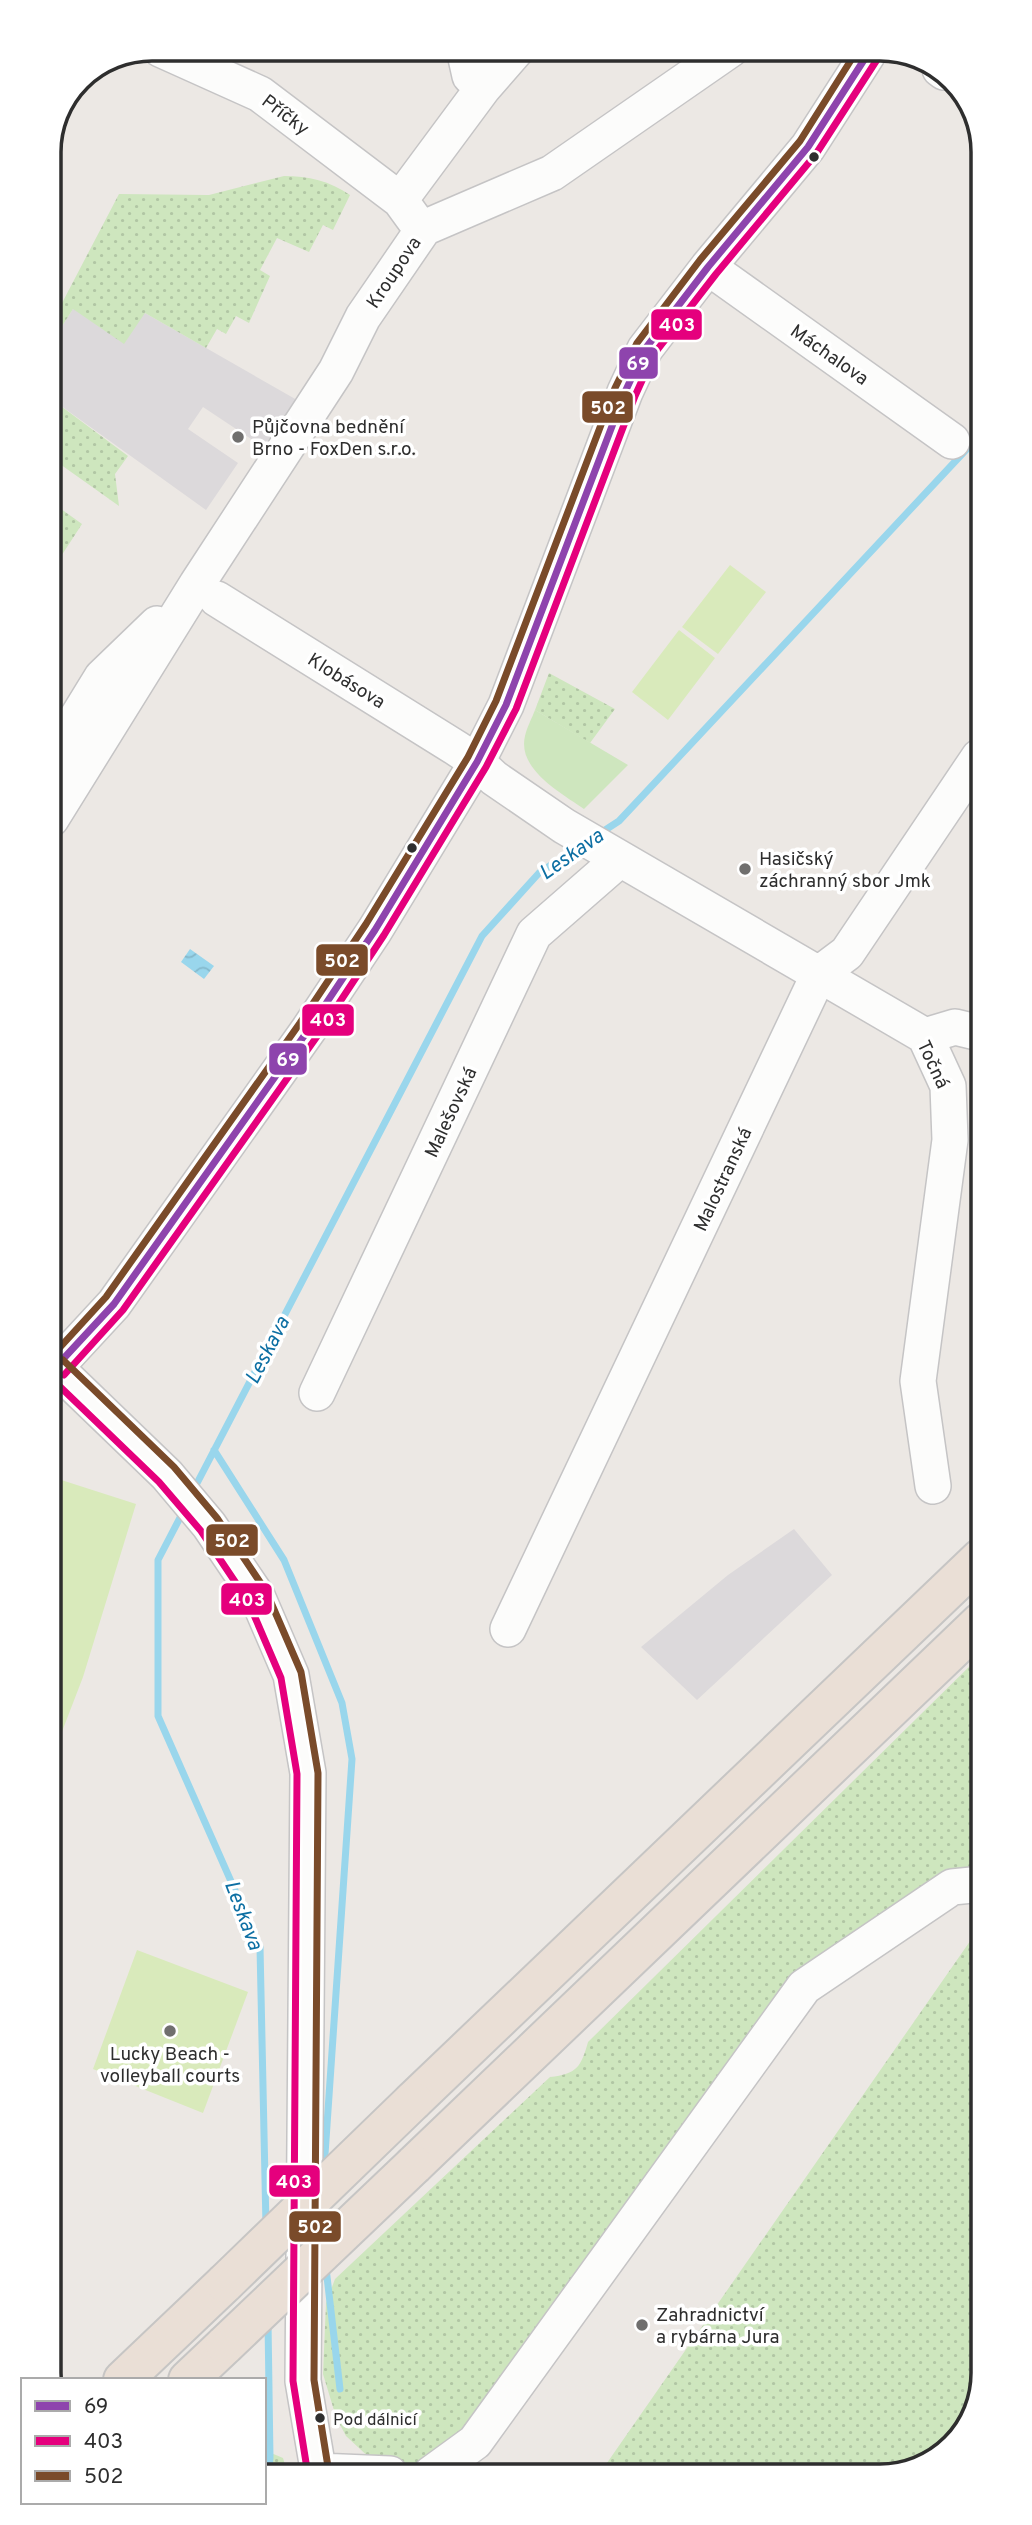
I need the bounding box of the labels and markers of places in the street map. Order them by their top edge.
unlabelled marker [807,150,821,164]
place label: Půjčovna bednění Brno - FoxDen s.r.o. [252,416,416,462]
marker: Půjčovna bednění Brno - FoxDen s.r.o. [230,429,246,445]
unlabelled marker [405,841,419,855]
place label: Hasičský záchranný sbor Jmk [759,848,931,894]
marker: Hasičský záchranný sbor Jmk [737,861,753,877]
marker: Lucky Beach - volleyball courts [162,2023,178,2039]
place label: Lucky Beach - volleyball courts [100,2043,240,2089]
place label: Zahradnictví a rybárna Jura [656,2304,780,2350]
marker: Zahradnictví a rybárna Jura [634,2317,650,2333]
place label: Pod dálnicí [333,2410,418,2432]
marker: Pod dálnicí [313,2411,327,2425]

